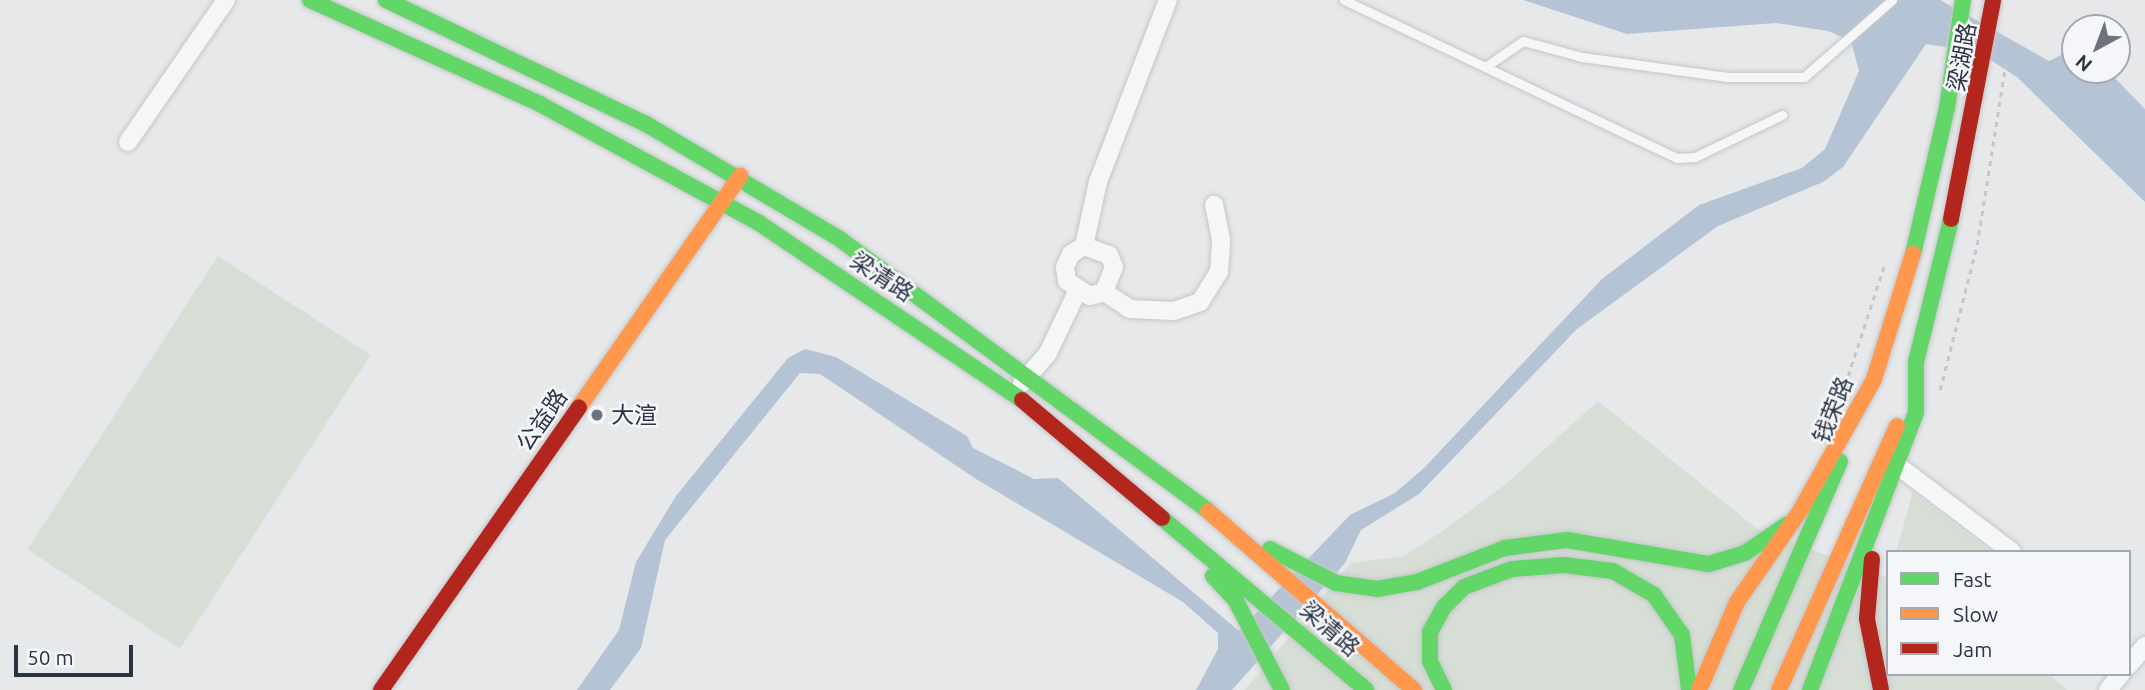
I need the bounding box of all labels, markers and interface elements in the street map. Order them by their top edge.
north arrow [2061,14,2131,84]
street label: 梁湖路 [1942,21,1982,93]
text: N [2071,50,2096,76]
street label: 梁清路 [846,247,918,307]
street label: 钱荣路 [1807,373,1859,447]
street label: 公益路 [511,384,573,456]
place label: 大渲 [611,401,657,429]
marker: 大渲 [589,407,605,423]
legend [1886,550,2131,676]
text: Fast [1953,567,1991,591]
street label: 梁清路 [1295,596,1365,662]
text: Slow [1953,602,1998,626]
scale bar [18,630,136,674]
text: Jam [1953,637,1992,661]
text: 50 m [27,645,74,669]

